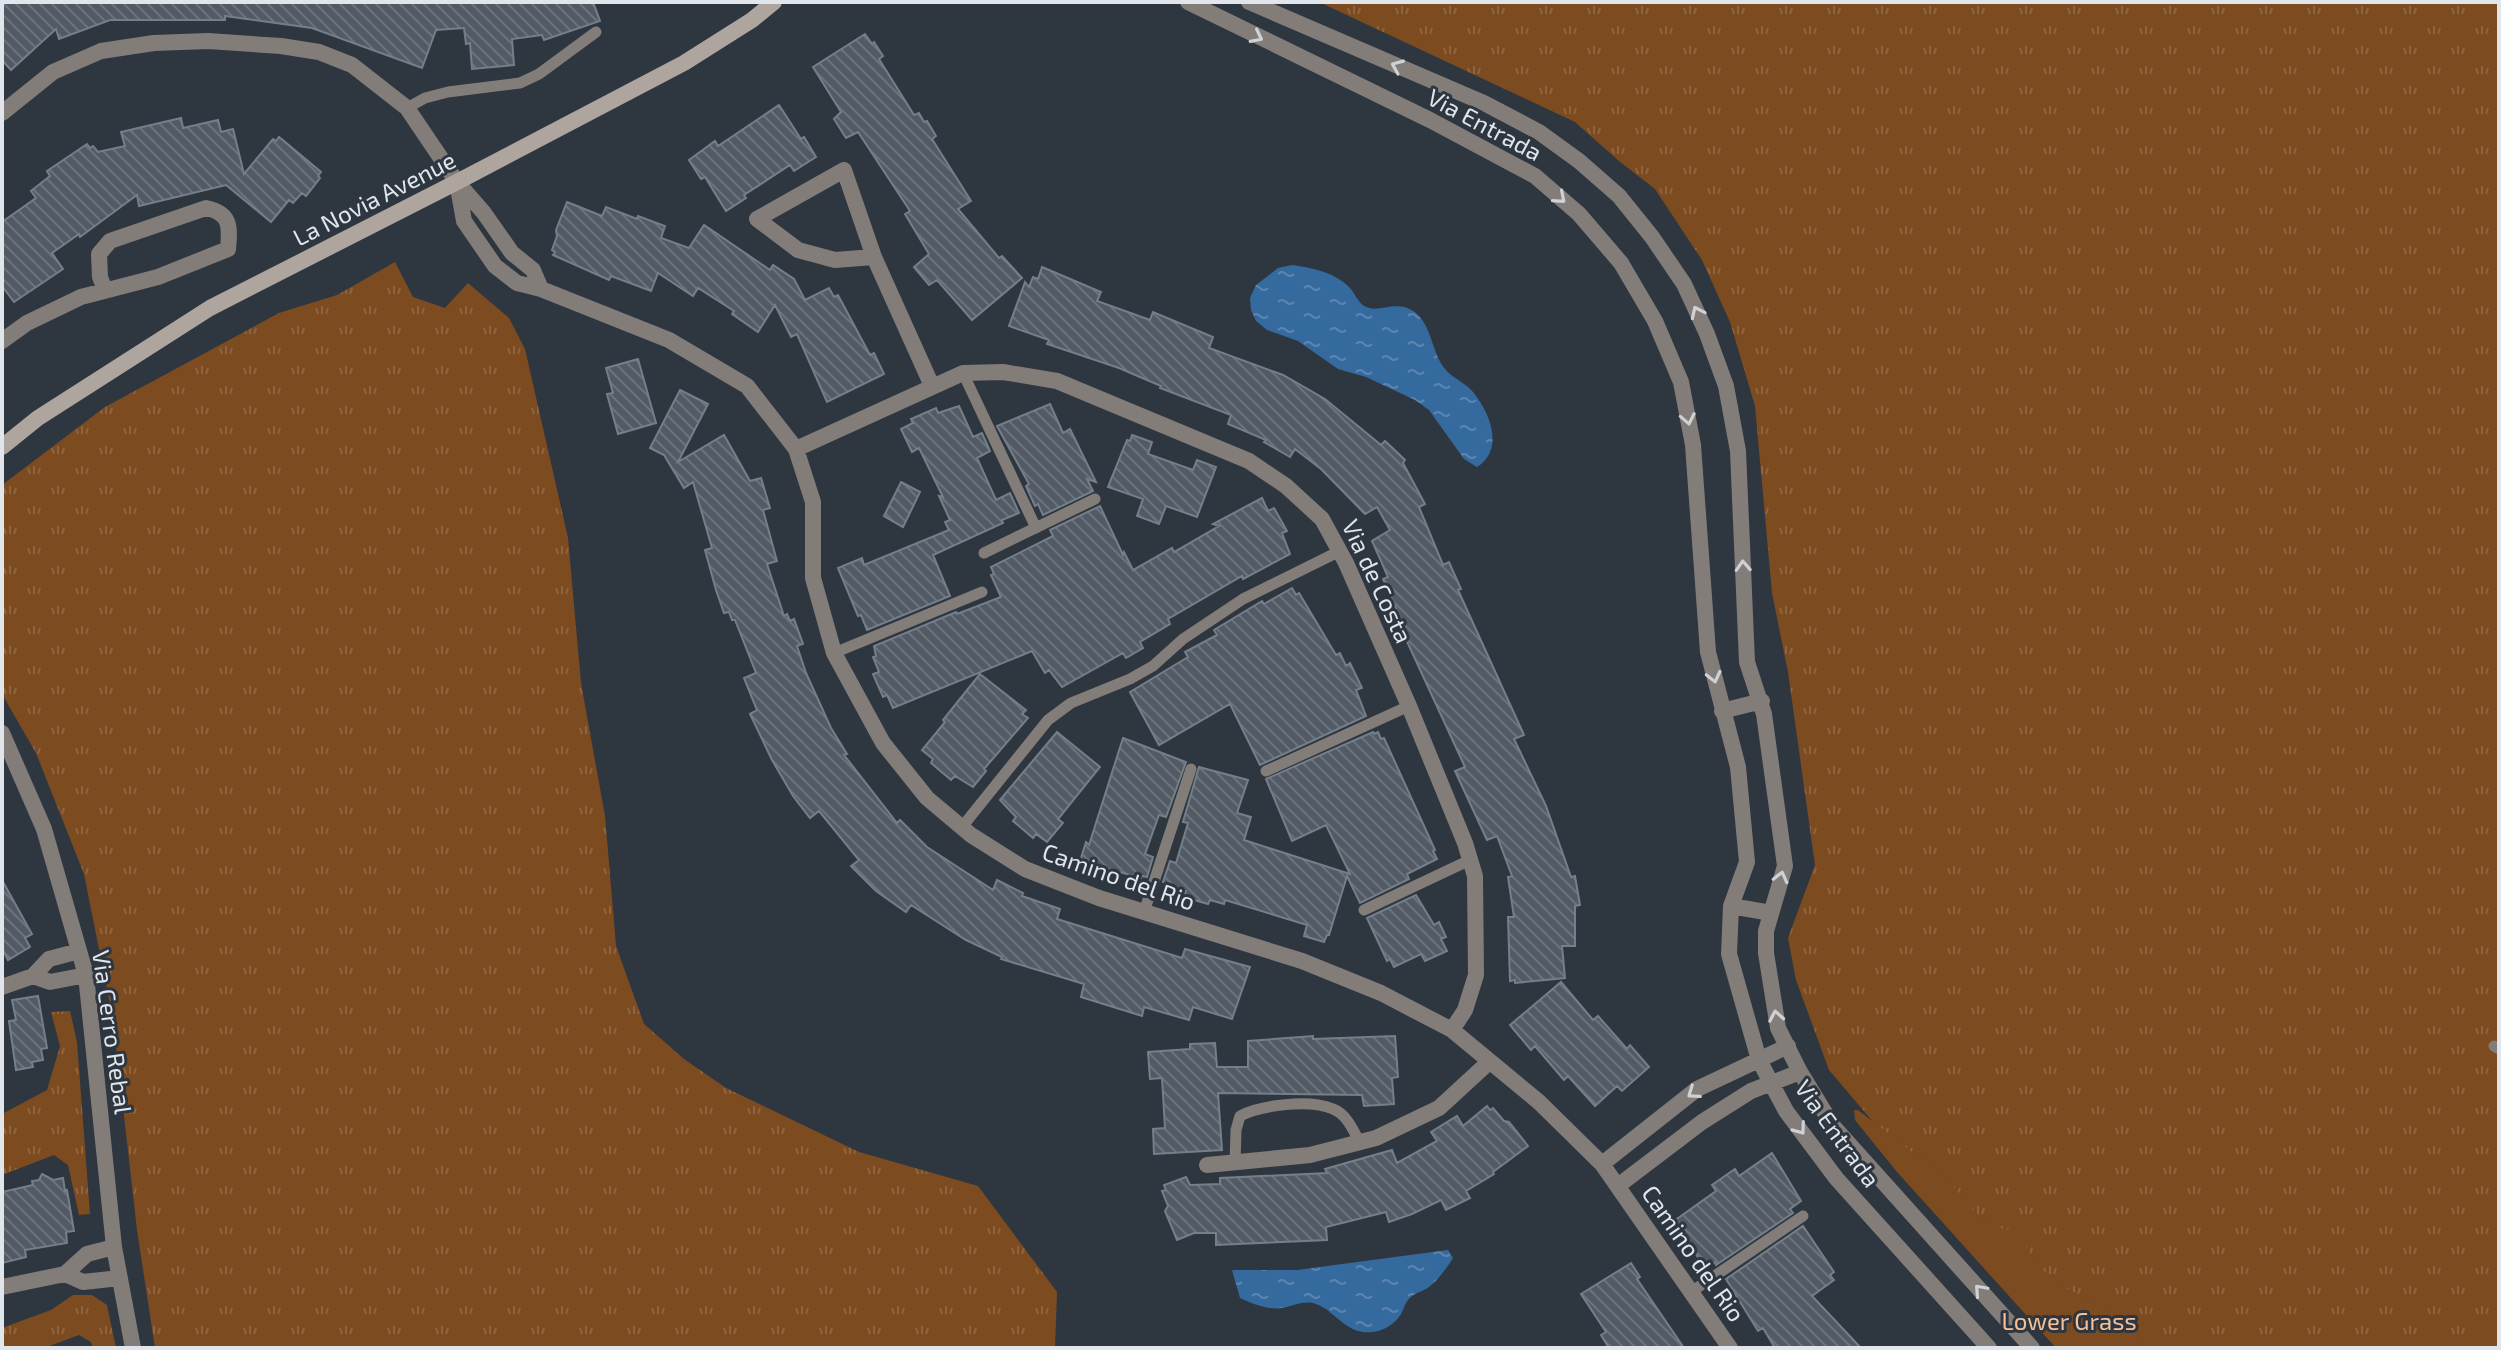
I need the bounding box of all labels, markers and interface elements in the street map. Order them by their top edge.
one-way arrow [1249,27,1264,43]
one-way arrow [1391,59,1405,75]
street label: Via Entrada [1423,82,1547,166]
street label: La Novia Avenue [288,145,460,251]
one-way arrow [1551,189,1566,203]
one-way arrow [1691,306,1707,321]
one-way arrow [1679,412,1696,425]
street label: Via de Costa [1337,515,1419,647]
one-way arrow [1734,559,1751,572]
one-way arrow [1705,670,1722,683]
street label: Camino del Rio [1039,836,1199,916]
one-way arrow [1772,870,1789,884]
street label: Via Cerro Rebal [87,948,139,1116]
one-way arrow [1769,1010,1786,1023]
street label: Via Entrada [1789,1074,1887,1192]
one-way arrow [1687,1084,1702,1099]
one-way arrow [1790,1120,1804,1135]
street label: Camino del Rio [1636,1179,1752,1327]
one-way arrow [1975,1284,1989,1299]
park label: Lower Grass [2001,1306,2137,1335]

